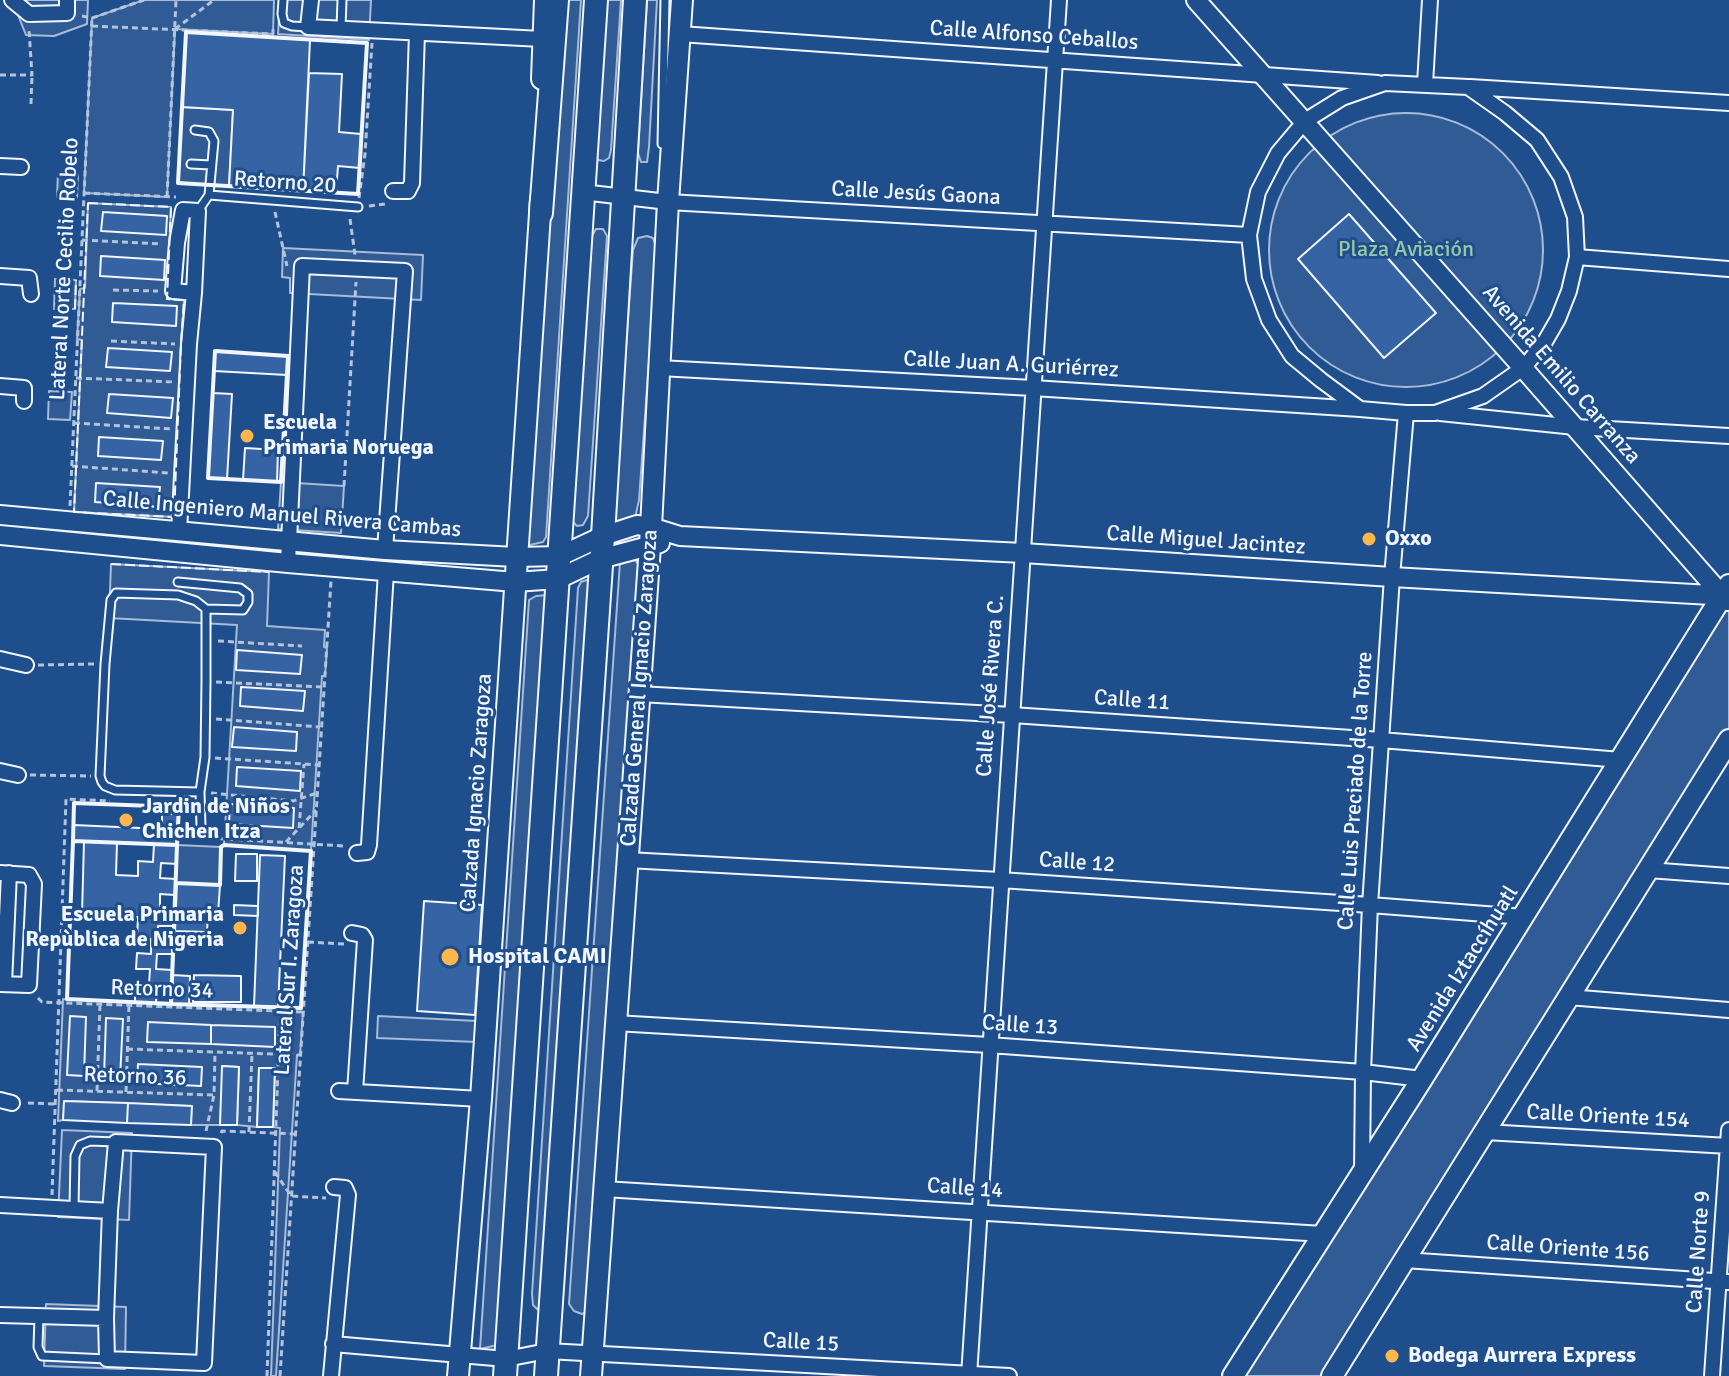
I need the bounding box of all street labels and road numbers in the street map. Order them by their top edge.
street label: Calle Alfonso Ceballos [929,16,1139,56]
street label: Lateral Norte Cecilio Robelo [45,137,85,401]
street label: Retorno 20 [233,166,337,200]
street label: Calle Jesús Gaona [831,176,1001,212]
street label: Avenida Emilio Carranza [1476,280,1646,470]
street label: Calle Juan A. Guriérrez [903,346,1119,384]
street label: Calle Ingeniero Manuel Rivera Cambas [102,486,462,544]
street label: Calle Miguel Jacintez [1106,521,1306,561]
street label: Calzada General Ignacio Zaragoza [616,528,664,848]
street label: Calle José Rivera C. [971,594,1011,778]
street label: Calle Luis Preciado de la Torre [1333,651,1379,931]
street label: Calzada Ignacio Zaragoza [455,673,499,913]
street label: Calle 11 [1093,685,1171,717]
street label: Calle 12 [1038,847,1116,879]
street label: Lateral Sur I. Zaragoza [269,864,311,1076]
street label: Avenida Iztaccíhuatl [1401,881,1525,1057]
street label: Retorno 34 [110,975,214,1005]
street label: Calle 13 [981,1010,1059,1042]
street label: Retorno 36 [83,1062,187,1092]
street label: Calle Oriente 154 [1526,1100,1690,1134]
street label: Calle 14 [926,1173,1004,1205]
street label: Calle Norte 9 [1682,1190,1716,1314]
street label: Calle Oriente 156 [1486,1230,1650,1268]
street label: Calle 15 [762,1328,840,1358]

